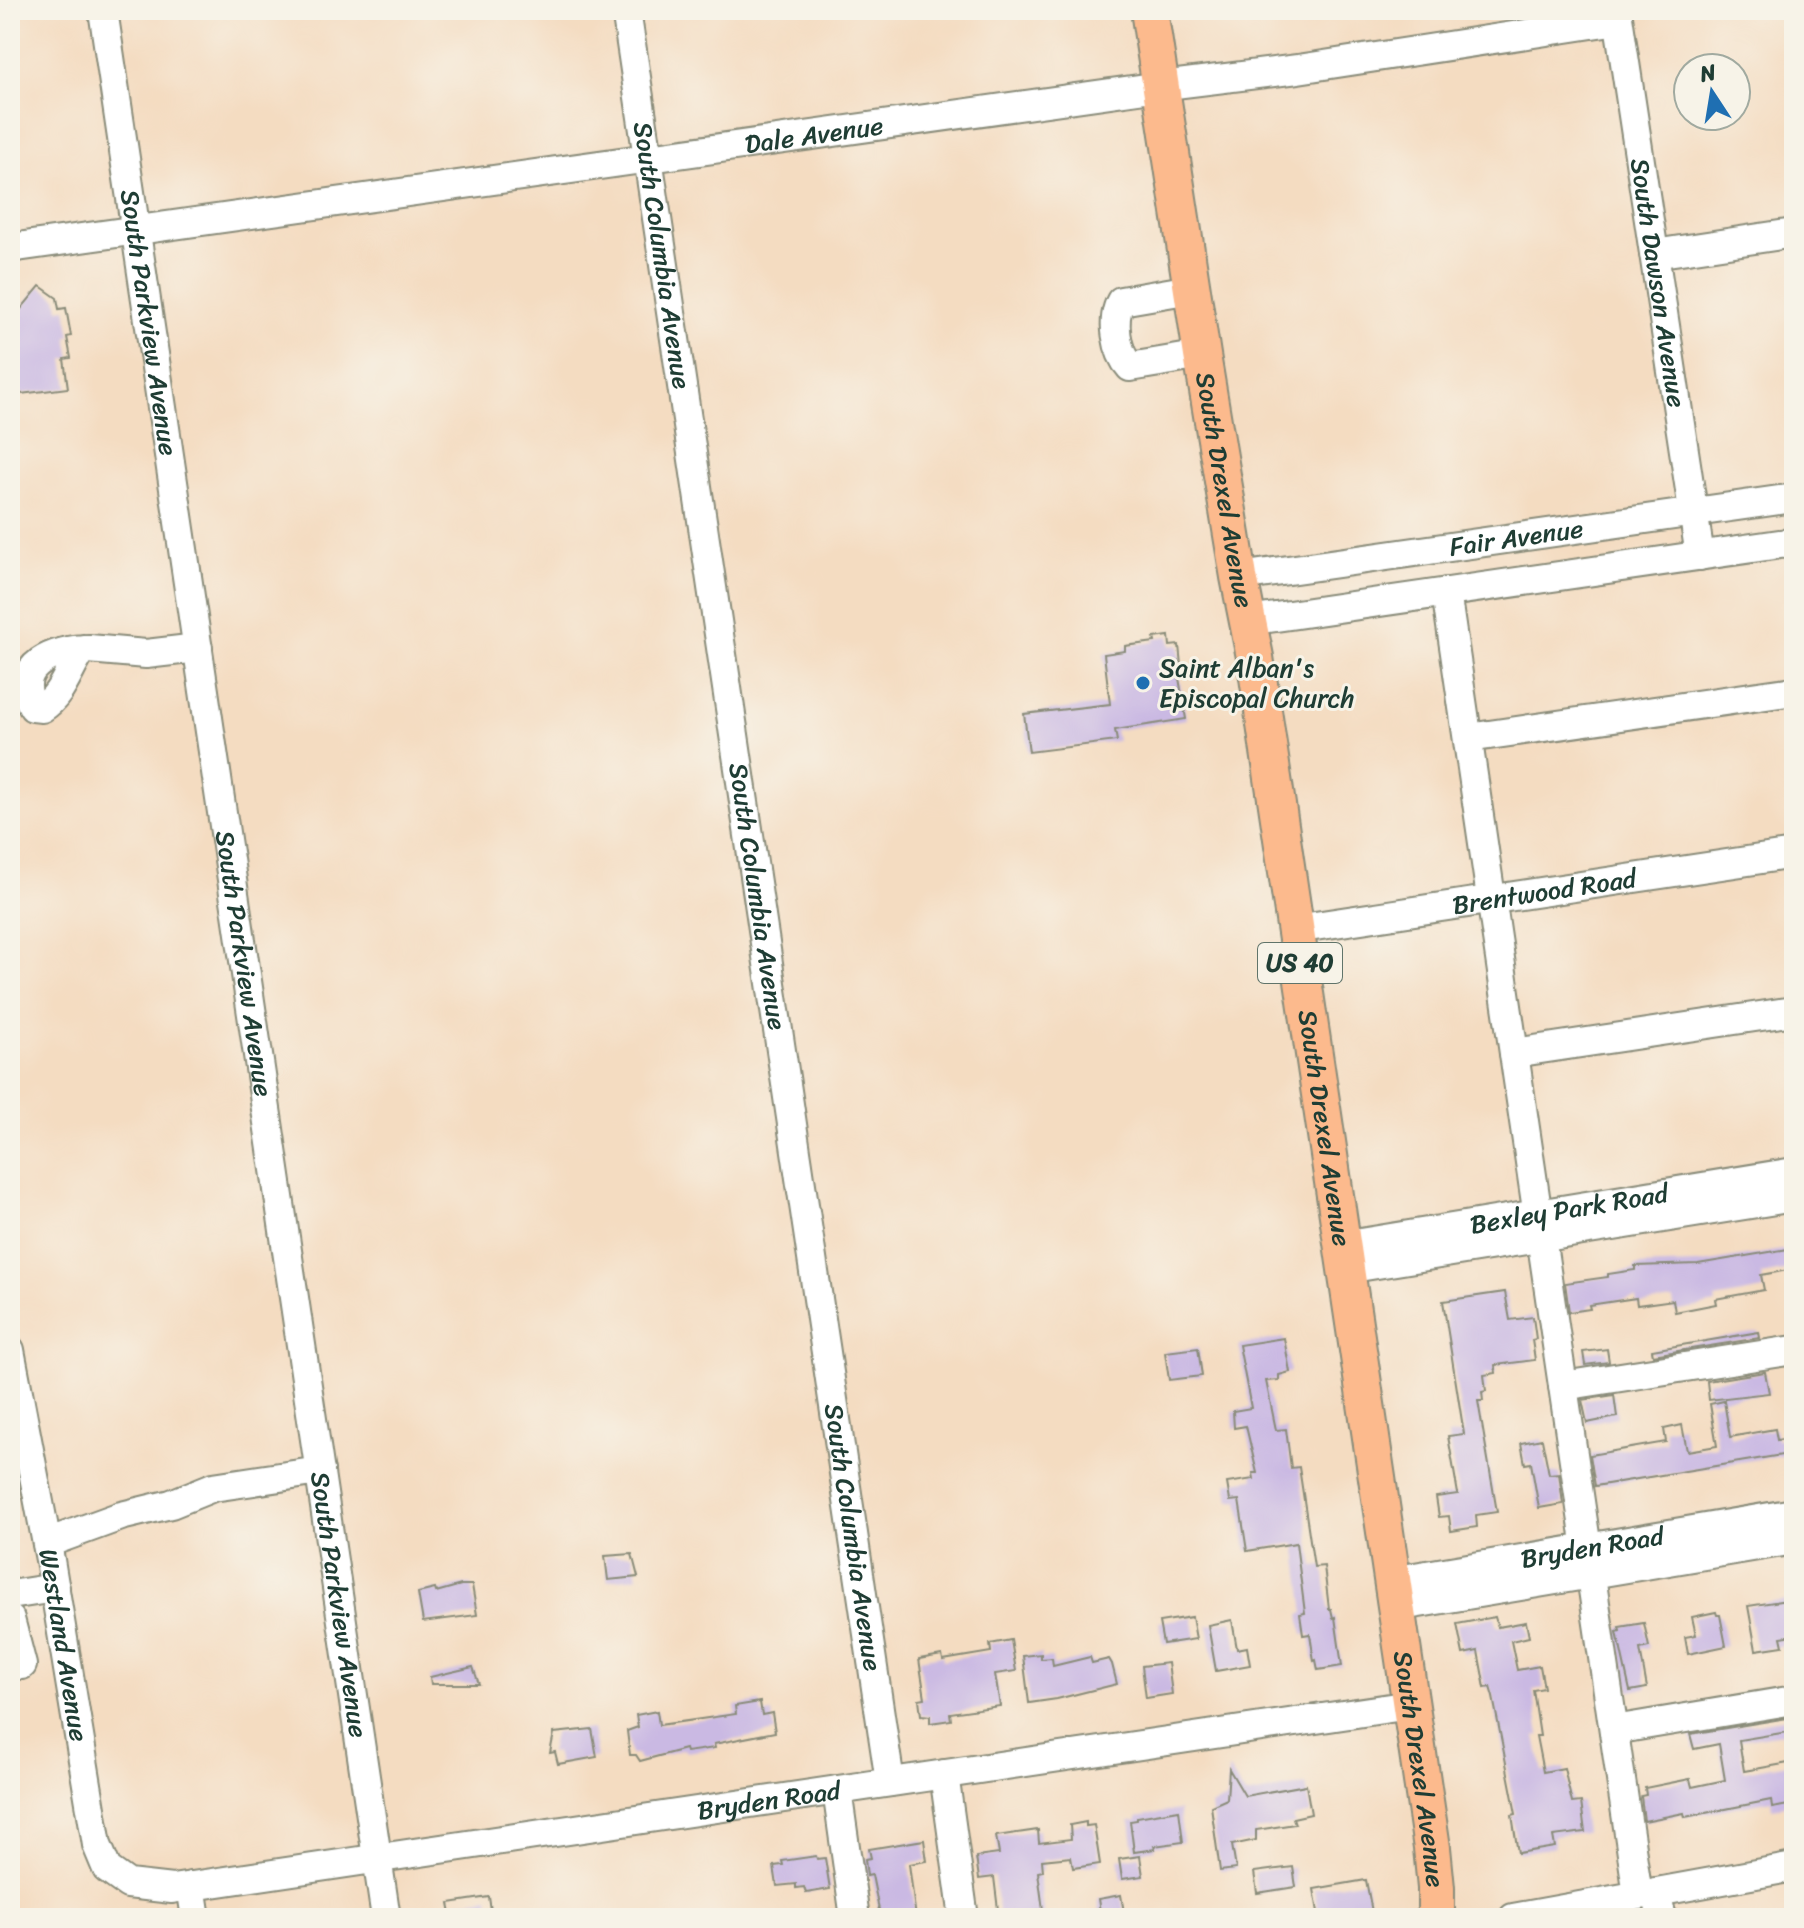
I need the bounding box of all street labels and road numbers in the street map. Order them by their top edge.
street label: Dale Avenue [742,102,886,167]
street label: South Columbia Avenue [620,119,705,392]
street label: South Dawson Avenue [1617,155,1700,411]
street label: South Parkview Avenue [107,186,192,459]
street label: South Drexel Avenue [1182,369,1268,612]
street label: Fair Avenue [1446,505,1586,570]
street label: South Columbia Avenue [715,759,801,1033]
street label: South Parkview Avenue [202,827,287,1100]
street label: Brentwood Road [1449,855,1641,928]
road number: US 40 [1258,943,1342,983]
street label: South Drexel Avenue [1285,1007,1365,1250]
street label: Bexley Park Road [1467,1170,1674,1248]
street label: South Columbia Avenue [811,1400,896,1674]
street label: South Parkview Avenue [297,1468,382,1741]
street label: Bryden Road [1517,1512,1669,1582]
street label: Westland Avenue [25,1545,103,1745]
street label: South Drexel Avenue [1380,1648,1459,1890]
street label: Bryden Road [694,1767,846,1834]

